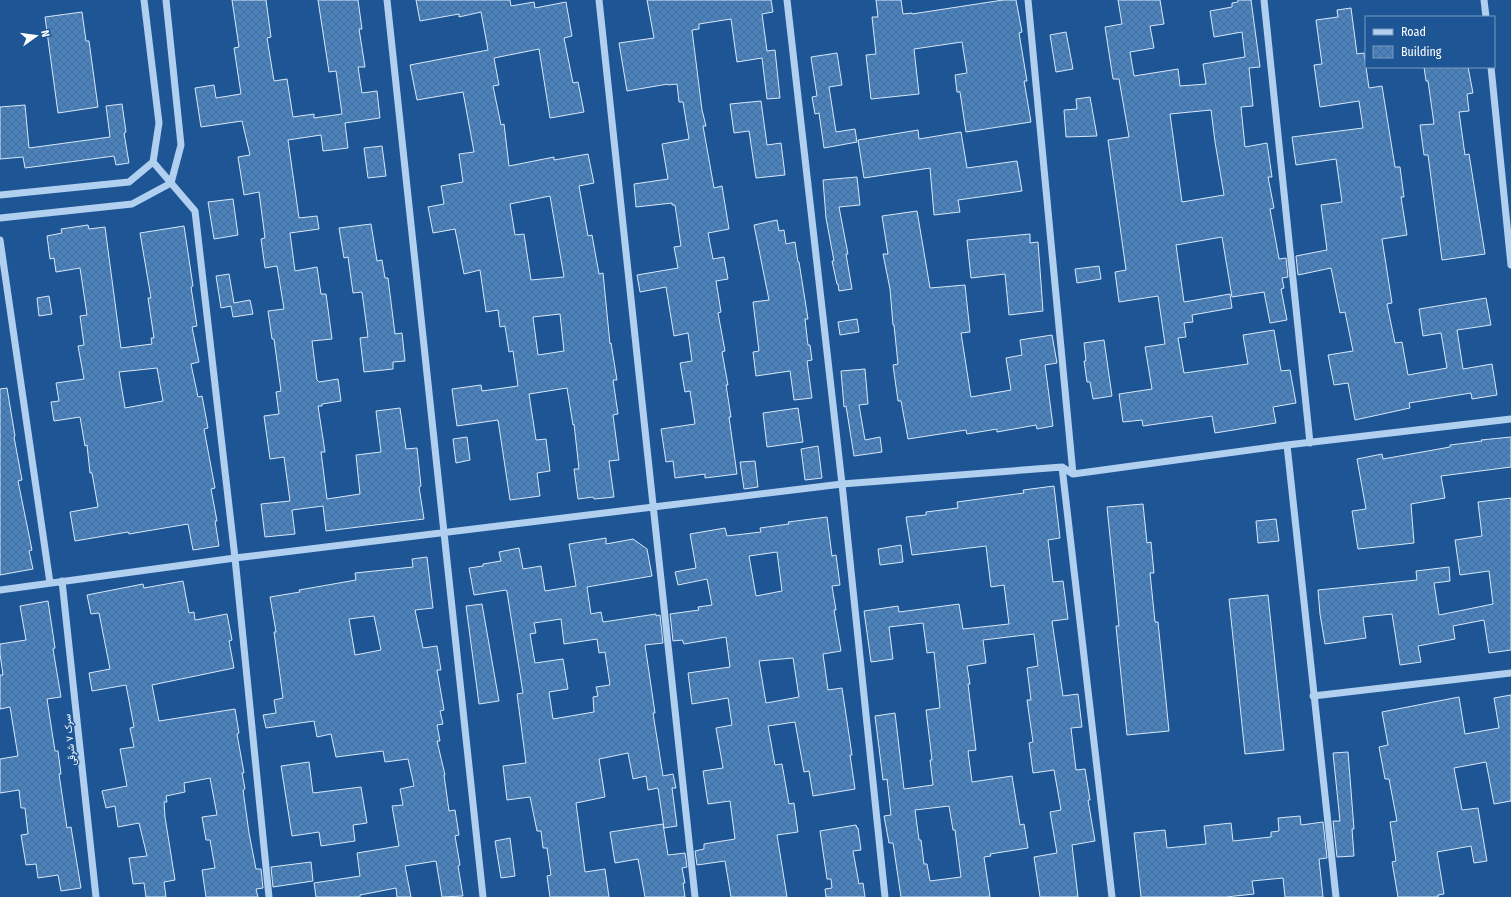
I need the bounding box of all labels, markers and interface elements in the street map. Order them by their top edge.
north arrow [16,16,56,56]
legend [1365,16,1495,68]
text: Road [1401,25,1426,39]
text: N [38,29,52,38]
text: Building [1401,45,1442,59]
street label: سرک ۷ شرقی [61,713,79,767]

